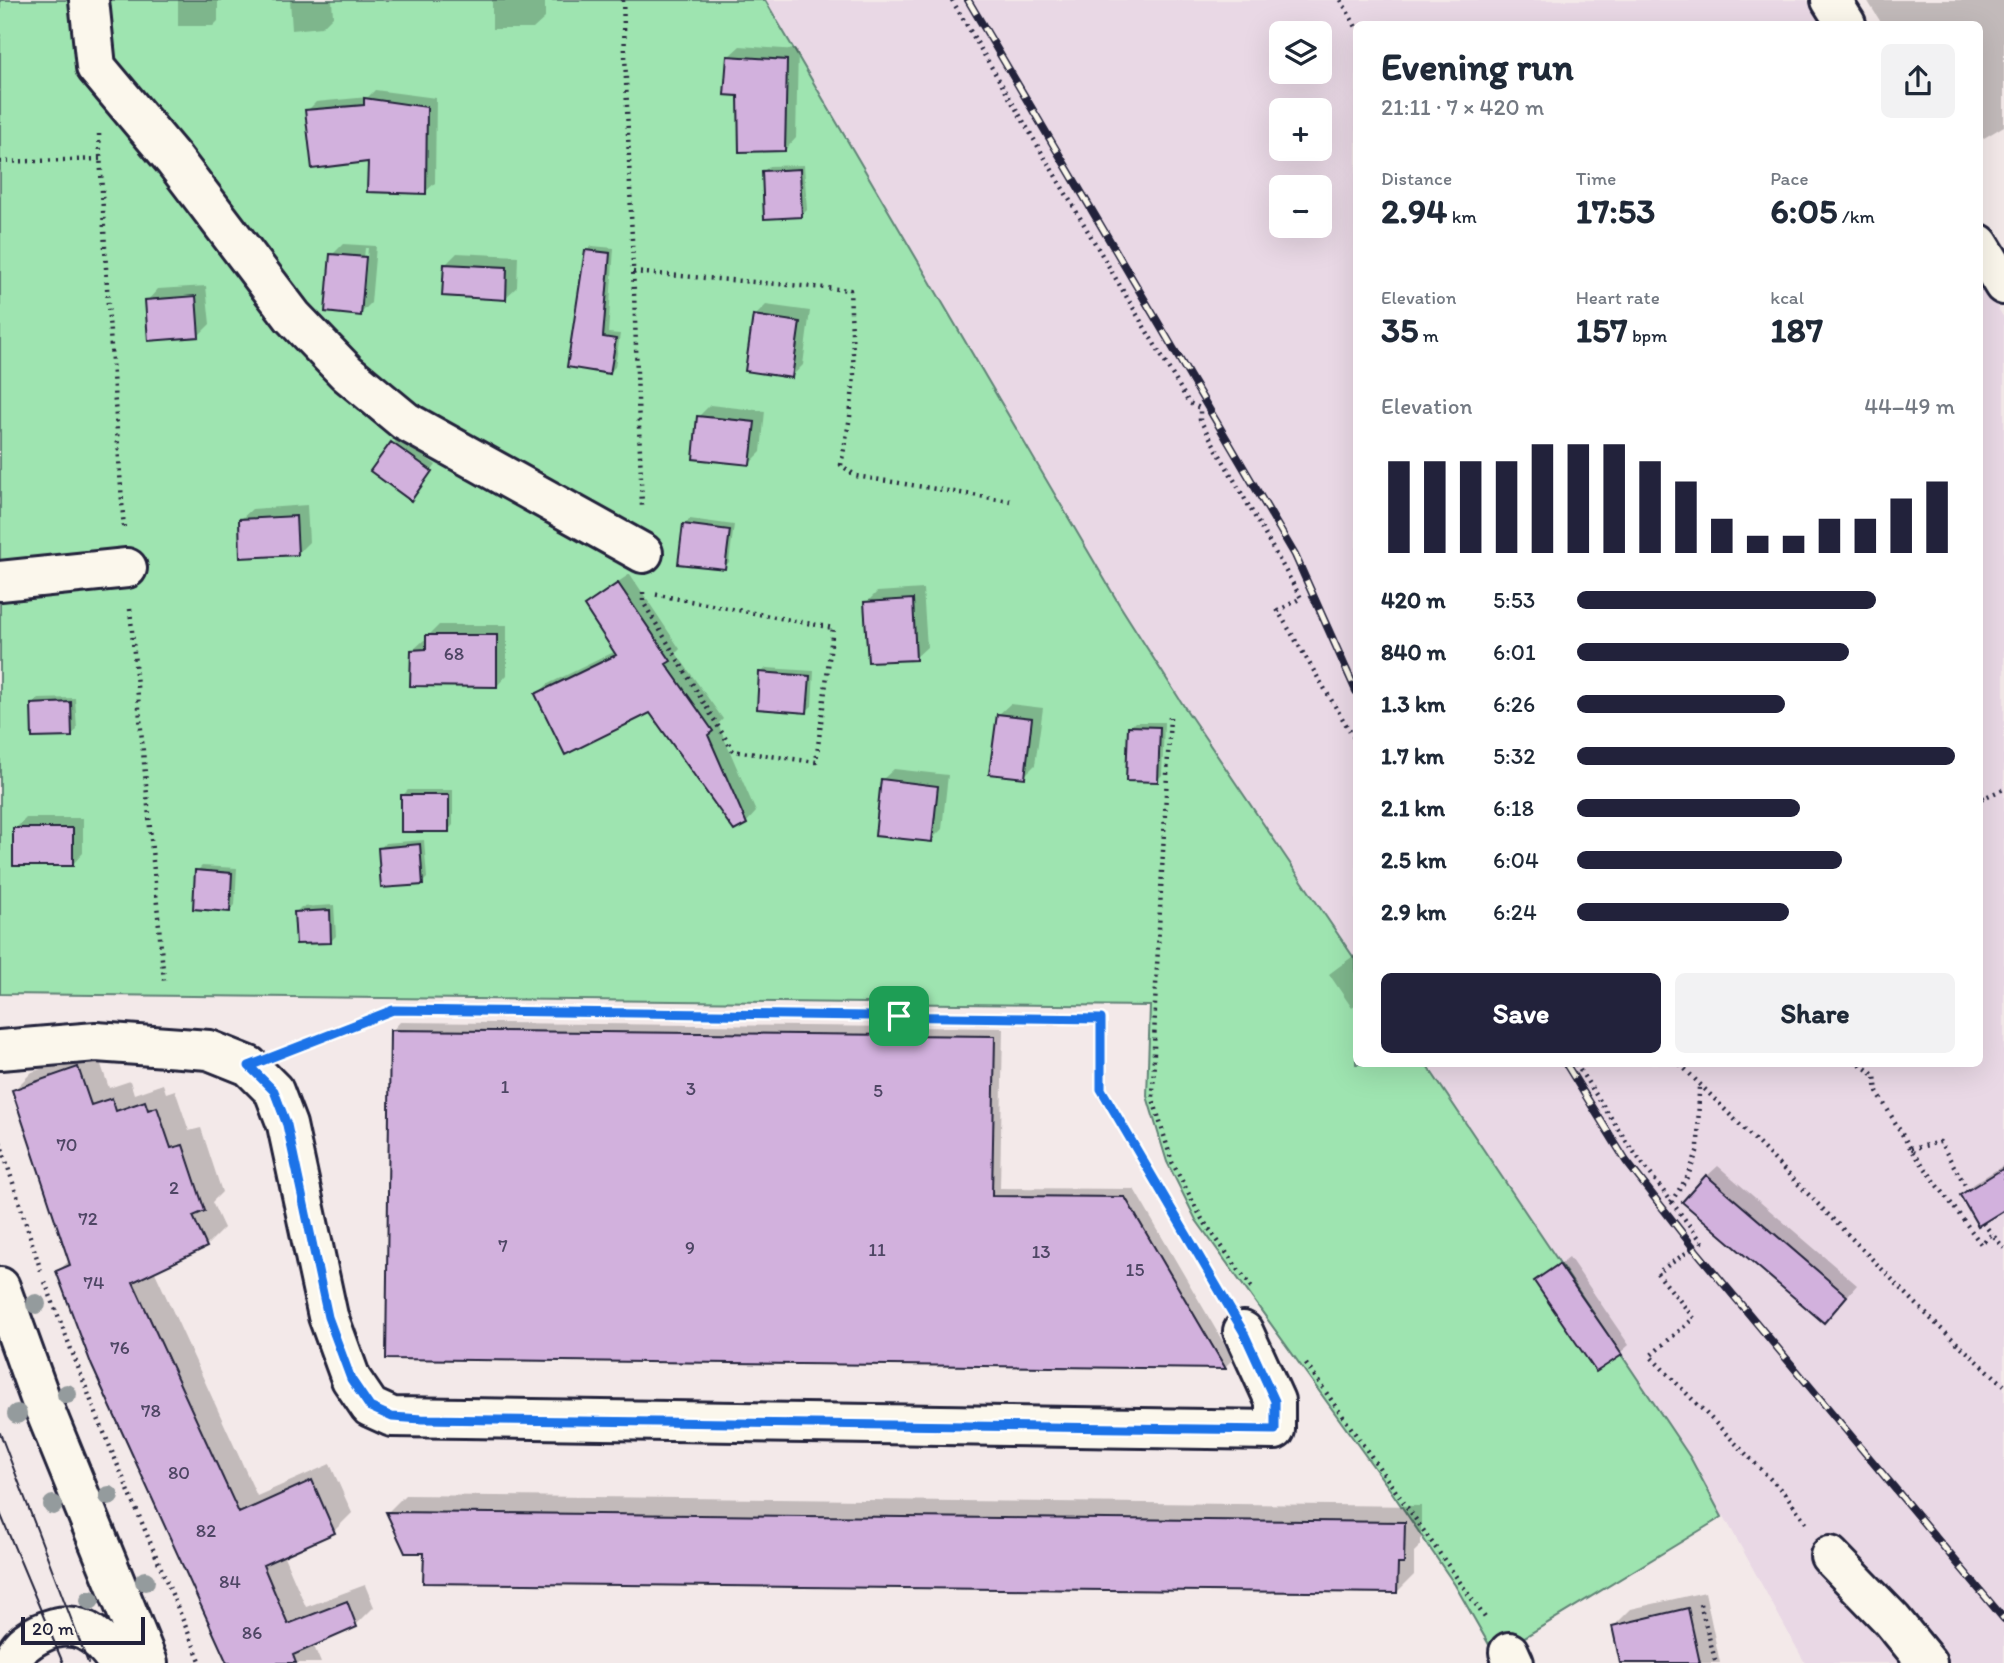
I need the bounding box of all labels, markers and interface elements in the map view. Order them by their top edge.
map controls [1269,21,1332,238]
button: layers [1269,21,1332,84]
text: Evening run [1381,44,1574,90]
button: share [1881,44,1955,118]
text: 21:11 · 7 × 420 m [1381,93,1544,121]
button: + [1269,98,1332,161]
text: Distance [1381,167,1452,190]
text: Time [1576,167,1616,190]
text: Pace [1770,167,1808,190]
button: − [1269,175,1332,238]
text: 2.94 [1381,190,1447,232]
text: 17:53 [1576,190,1655,232]
text: 6:05 [1770,190,1837,232]
text: km [1447,205,1477,228]
text: /km [1837,205,1875,228]
text: Elevation [1381,286,1457,309]
text: Heart rate [1576,286,1660,309]
text: kcal [1770,286,1804,309]
text: 35 [1381,309,1418,351]
text: 157 [1576,309,1628,351]
text: 187 [1770,309,1823,351]
text: m [1418,324,1439,347]
text: bpm [1628,324,1667,347]
text: Elevation [1381,392,1472,420]
text: 44–49 m [1864,392,1955,420]
text: 420 m [1381,586,1446,614]
text: 5:53 [1493,586,1535,614]
text: 840 m [1381,638,1446,666]
text: 6:01 [1493,638,1536,666]
house number: 68 [444,642,464,665]
text: 1.3 km [1381,690,1445,718]
text: 6:26 [1493,690,1535,718]
text: 1.7 km [1381,742,1444,770]
text: 5:32 [1493,742,1535,770]
text: 2.1 km [1381,794,1445,822]
text: 6:18 [1493,794,1534,822]
text: 2.5 km [1381,846,1446,874]
text: 6:04 [1493,846,1539,874]
text: 2.9 km [1381,898,1446,926]
text: 6:24 [1493,898,1537,926]
button: Save [1381,973,1661,1053]
button: Share [1675,973,1955,1053]
pin [869,986,929,1046]
icon: arrive [880,997,918,1035]
house number: 1 [501,1075,510,1098]
house number: 3 [686,1077,696,1100]
house number: 5 [873,1079,883,1102]
house number: 70 [56,1133,78,1156]
house number: 2 [169,1176,179,1199]
house number: 72 [78,1207,98,1230]
house number: 7 [498,1234,508,1257]
house number: 9 [685,1236,695,1259]
house number: 11 [868,1238,886,1261]
house number: 13 [1031,1240,1051,1263]
house number: 15 [1126,1258,1144,1281]
house number: 74 [84,1271,104,1294]
house number: 76 [110,1336,130,1359]
house number: 78 [141,1399,161,1422]
house number: 80 [168,1461,190,1484]
house number: 82 [196,1519,216,1542]
house number: 84 [219,1570,241,1593]
scale bar [21,1614,145,1646]
text: 20 m [32,1617,74,1640]
house number: 86 [242,1621,262,1644]

